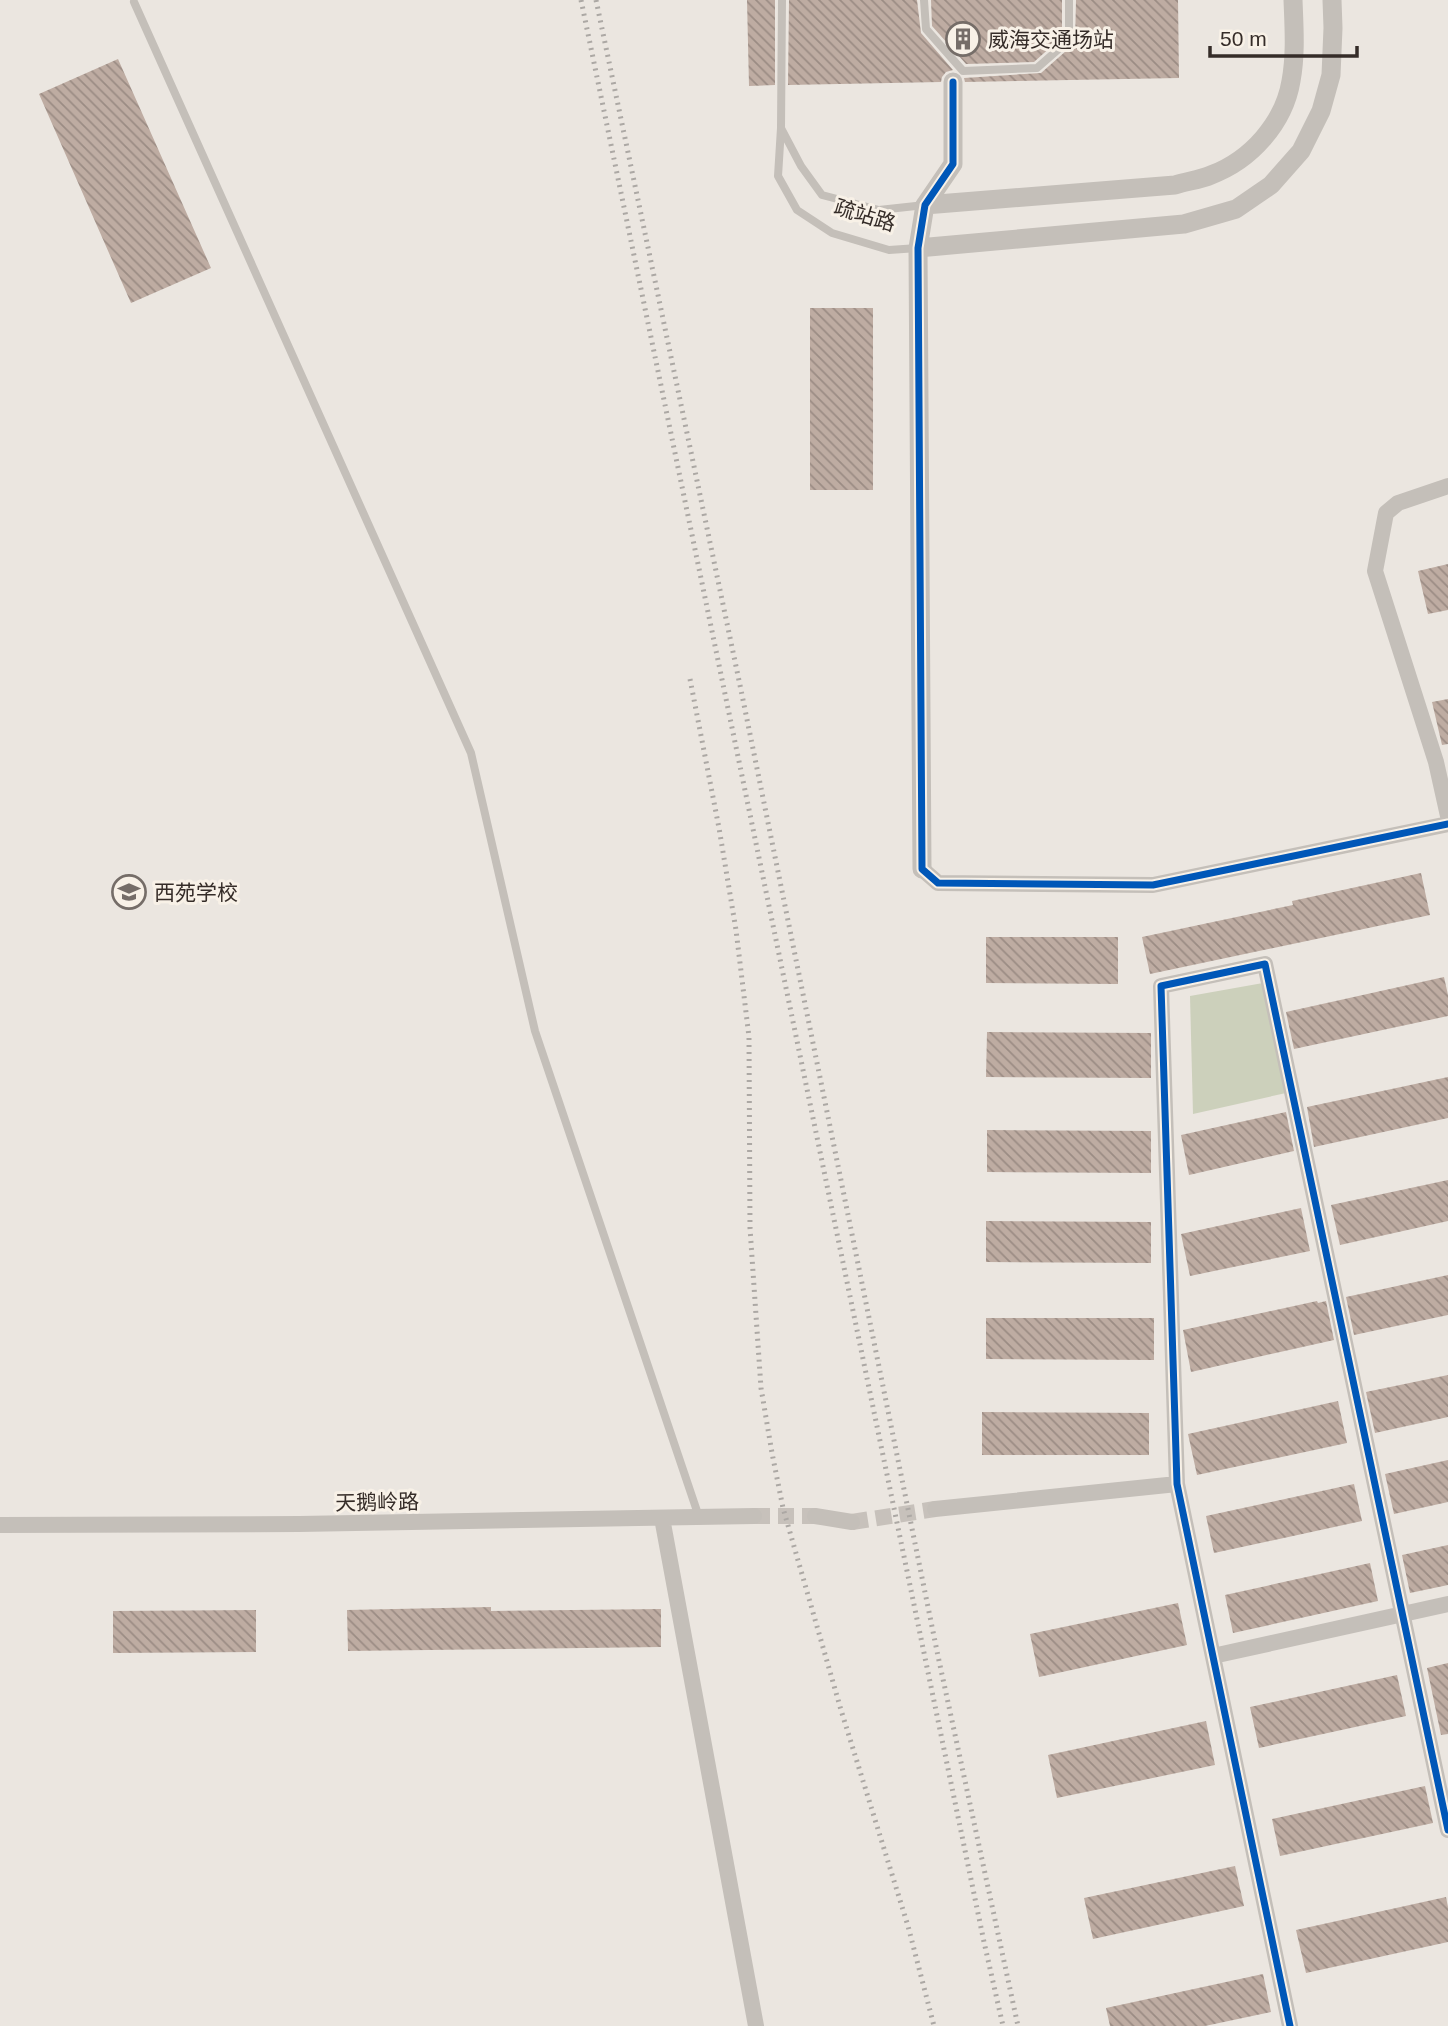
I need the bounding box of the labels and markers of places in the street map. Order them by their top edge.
building icon: 威海交通场站 [944,20,982,58]
place label: 威海交通场站 [988,28,1114,51]
school or university icon: 西苑学校 [110,873,148,911]
place label: 西苑学校 [154,881,238,904]

